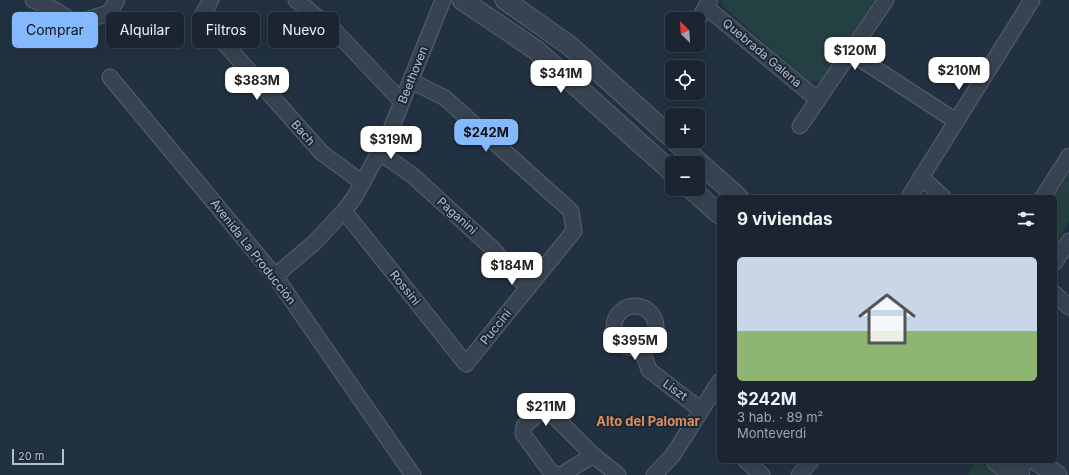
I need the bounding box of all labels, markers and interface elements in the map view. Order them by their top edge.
chip: Comprar [12,12,98,48]
chip: Alquilar [106,12,184,48]
chip: Filtros [192,12,260,48]
chip: Nuevo [268,12,339,48]
north arrow [665,12,705,52]
map controls [665,12,705,196]
street label: Quebrada Galena [720,15,805,90]
pin: $120M [827,37,883,71]
text: $120M [833,42,877,58]
street label: Beethoven [394,44,431,106]
pin: $210M [931,57,987,91]
pin: $341M [533,60,589,94]
button: locate [665,60,705,100]
text: $210M [937,62,981,78]
text: $341M [540,65,582,81]
pin: $383M [229,67,285,101]
text: $383M [234,72,280,88]
button: + [665,108,705,148]
street label: Bach [288,117,318,148]
pin: $242M [458,119,514,153]
text: $242M [463,124,509,140]
pin: $319M [363,126,419,160]
text: $319M [369,131,413,147]
button: − [665,156,705,196]
street label: Paganini [434,194,480,237]
street label: Avenida La Producción [208,196,299,307]
icon: filters [1015,208,1037,230]
text: 9 viviendas [737,209,832,229]
pin: $184M [484,252,540,286]
text: $184M [490,257,534,273]
street label: Rossini [387,267,424,308]
icon: home [851,283,923,355]
street label: Puccini [477,306,515,347]
pin: $395M [607,327,663,361]
text: $395M [612,332,658,348]
street label: Liszt [660,376,691,404]
text: $242M [737,389,797,409]
pin: $211M [518,393,574,427]
text: $211M [526,398,566,414]
text: 3 hab. · 89 m² [737,409,823,425]
district label: Alto del Palomar [596,413,701,429]
text: Monteverdi [737,425,806,441]
scale bar [12,447,64,466]
text: 20 m [18,449,44,463]

